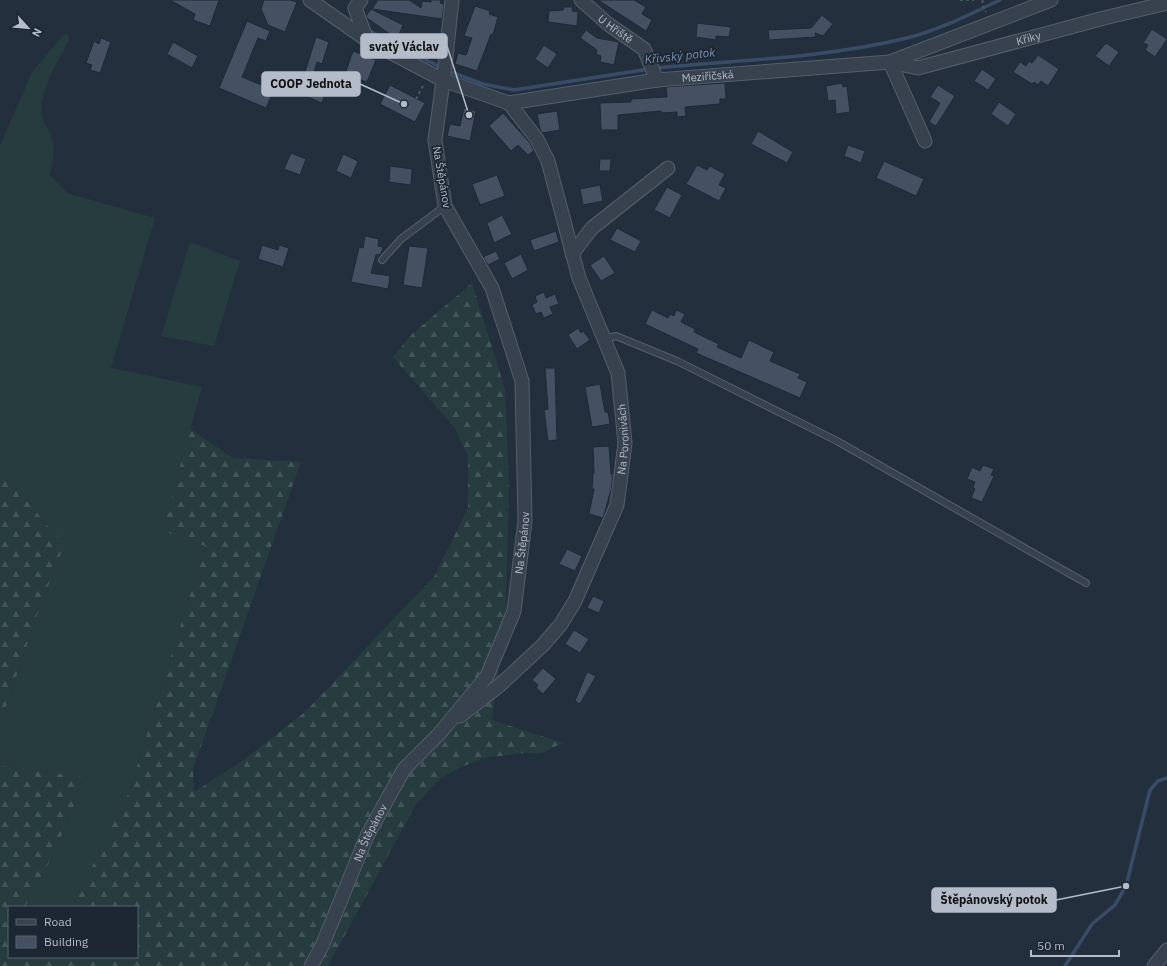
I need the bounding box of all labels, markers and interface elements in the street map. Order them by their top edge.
north arrow [8,8,48,48]
street label: U Hřiště [595,11,636,46]
text: N [29,26,45,39]
street label: Křiky [1015,28,1043,48]
callout: svatý Václav [361,34,447,58]
text: svatý Václav [369,39,440,54]
water label: Křivský potok [644,44,717,67]
street label: Meziříčská [681,67,734,85]
callout: COOP Jednota [262,72,360,96]
text: COOP Jednota [270,76,352,91]
street label: Na Štěpánov [430,145,454,210]
street label: Na Poronivách [614,403,632,475]
street label: Na Štěpánov [512,511,532,575]
street label: Na Štěpánov [350,801,391,864]
callout: Štěpánovský potok [932,888,1056,912]
text: Štěpánovský potok [940,891,1048,907]
legend [8,906,138,958]
text: Road [44,914,72,929]
scale bar [1031,932,1119,958]
text: Building [44,934,89,949]
text: 50 m [1037,938,1065,953]

